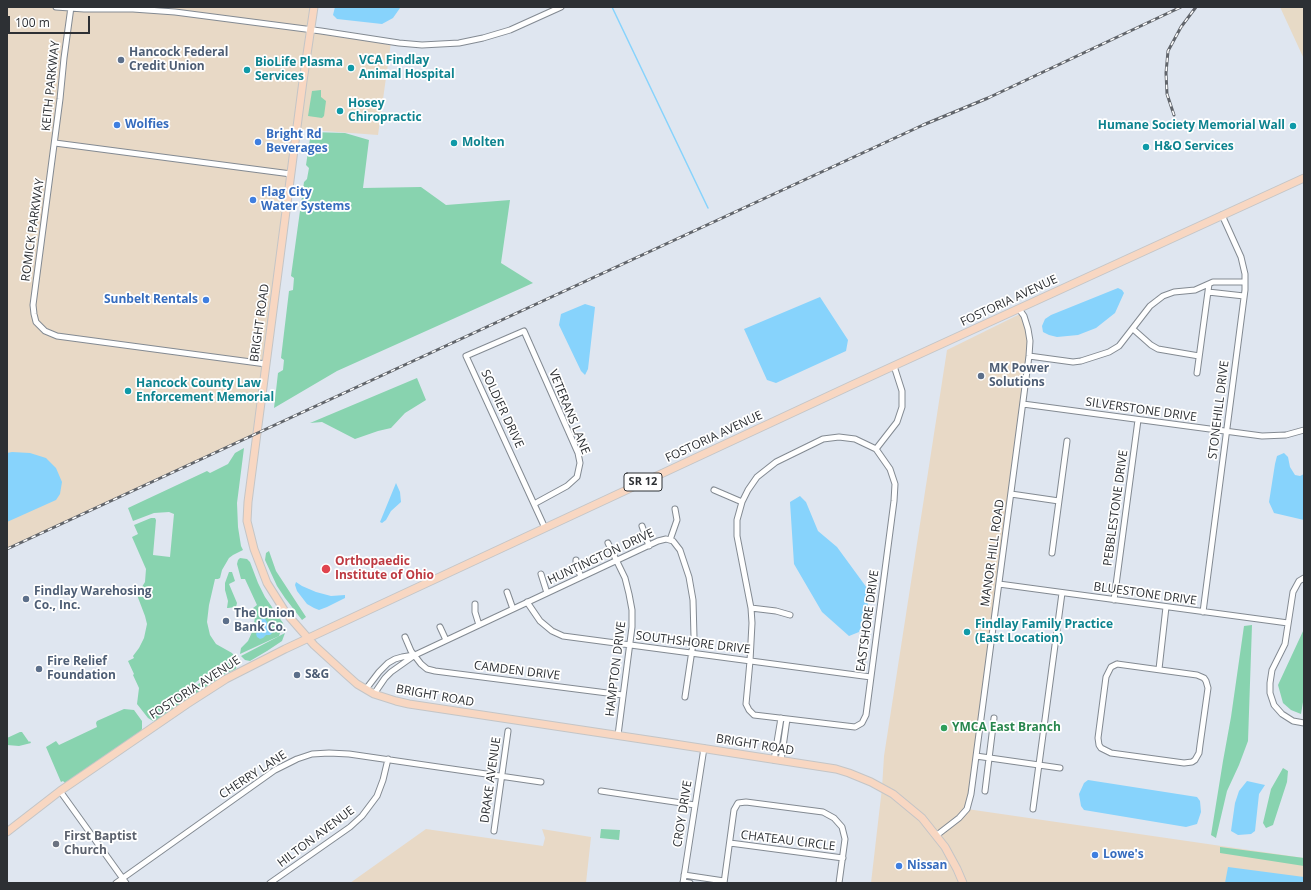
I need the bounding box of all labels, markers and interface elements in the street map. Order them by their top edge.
scale bar [10,8,92,34]
text: 100 m [15,14,50,31]
street label: KEITH PARKWAY [39,40,63,132]
place label: Hancock Federal Credit Union [129,46,228,74]
place label: VCA Findlay Animal Hospital [359,54,455,82]
marker: Hancock Federal Credit Union [116,55,126,65]
place label: BioLife Plasma Services [255,56,343,84]
marker: VCA Findlay Animal Hospital [346,63,356,73]
marker: BioLife Plasma Services [242,65,252,75]
place label: Hosey Chiropractic [348,97,422,125]
marker: Hosey Chiropractic [335,106,345,116]
place label: Wolfies [125,118,169,132]
place label: Humane Society Memorial Wall [1098,119,1285,133]
marker: Wolfies [112,120,122,130]
marker: Humane Society Memorial Wall [1288,121,1298,131]
place label: Bright Rd Beverages [266,128,328,156]
place label: Molten [462,136,505,150]
marker: Bright Rd Beverages [253,137,263,147]
marker: Molten [449,138,459,148]
place label: H&O Services [1154,140,1234,154]
marker: H&O Services [1141,142,1151,152]
street label: ROMICK PARKWAY [19,178,47,282]
place label: Flag City Water Systems [261,186,350,214]
marker: Flag City Water Systems [248,195,258,205]
street label: FOSTORIA AVENUE [958,272,1060,330]
street label: BRIGHT ROAD [247,283,273,363]
place label: Sunbelt Rentals [104,293,198,307]
marker: Sunbelt Rentals [201,295,211,305]
street label: STONEHILL DRIVE [1206,360,1232,460]
place label: MK Power Solutions [989,362,1049,390]
street label: VETERANS LANE [545,367,593,457]
street label: SOLDIER DRIVE [478,368,526,450]
marker: MK Power Solutions [976,371,986,381]
place label: Hancock County Law Enforcement Memorial [136,377,274,405]
marker: Hancock County Law Enforcement Memorial [123,386,133,396]
street label: SILVERSTONE DRIVE [1085,395,1197,425]
street label: FOSTORIA AVENUE [663,408,765,466]
street label: PEBBLESTONE DRIVE [1101,449,1131,567]
road number: SR 12 [624,473,662,491]
street label: MANOR HILL ROAD [978,498,1008,608]
street label: HUNTINGTON DRIVE [546,526,656,588]
place label: Orthopaedic Institute of Ohio [335,555,434,583]
marker: Orthopaedic Institute of Ohio [320,563,332,575]
street label: EASTSHORE DRIVE [854,569,882,673]
street label: BLUESTONE DRIVE [1092,580,1198,608]
place label: Findlay Warehosing Co., Inc. [34,585,152,613]
marker: Findlay Warehosing Co., Inc. [21,594,31,604]
place label: The Union Bank Co. [234,607,295,635]
marker: The Union Bank Co. [221,616,231,626]
place label: Findlay Family Practice (East Location) [975,618,1113,646]
street label: HAMPTON DRIVE [603,621,629,717]
marker: Findlay Family Practice (East Location) [962,627,972,637]
street label: SOUTHSHORE DRIVE [635,629,751,657]
street label: FOSTORIA AVENUE [147,653,243,723]
place label: Fire Relief Foundation [47,655,116,683]
street label: CAMDEN DRIVE [473,659,561,683]
marker: Fire Relief Foundation [34,664,44,674]
place label: S&G [305,668,329,682]
marker: S&G [292,670,302,680]
street label: BRIGHT ROAD [395,682,475,710]
place label: YMCA East Branch [952,721,1061,735]
marker: YMCA East Branch [939,723,949,733]
street label: BRIGHT ROAD [715,732,795,758]
street label: DRAKE AVENUE [478,736,504,824]
street label: CHERRY LANE [217,748,289,802]
street label: CROY DRIVE [671,780,695,848]
street label: HILTON AVENUE [275,803,357,871]
street label: CHATEAU CIRCLE [740,828,836,854]
place label: First Baptist Church [64,830,137,858]
marker: First Baptist Church [51,839,61,849]
place label: Lowe's [1103,848,1144,862]
marker: Lowe's [1090,850,1100,860]
place label: Nissan [907,859,947,873]
marker: Nissan [894,861,904,871]

